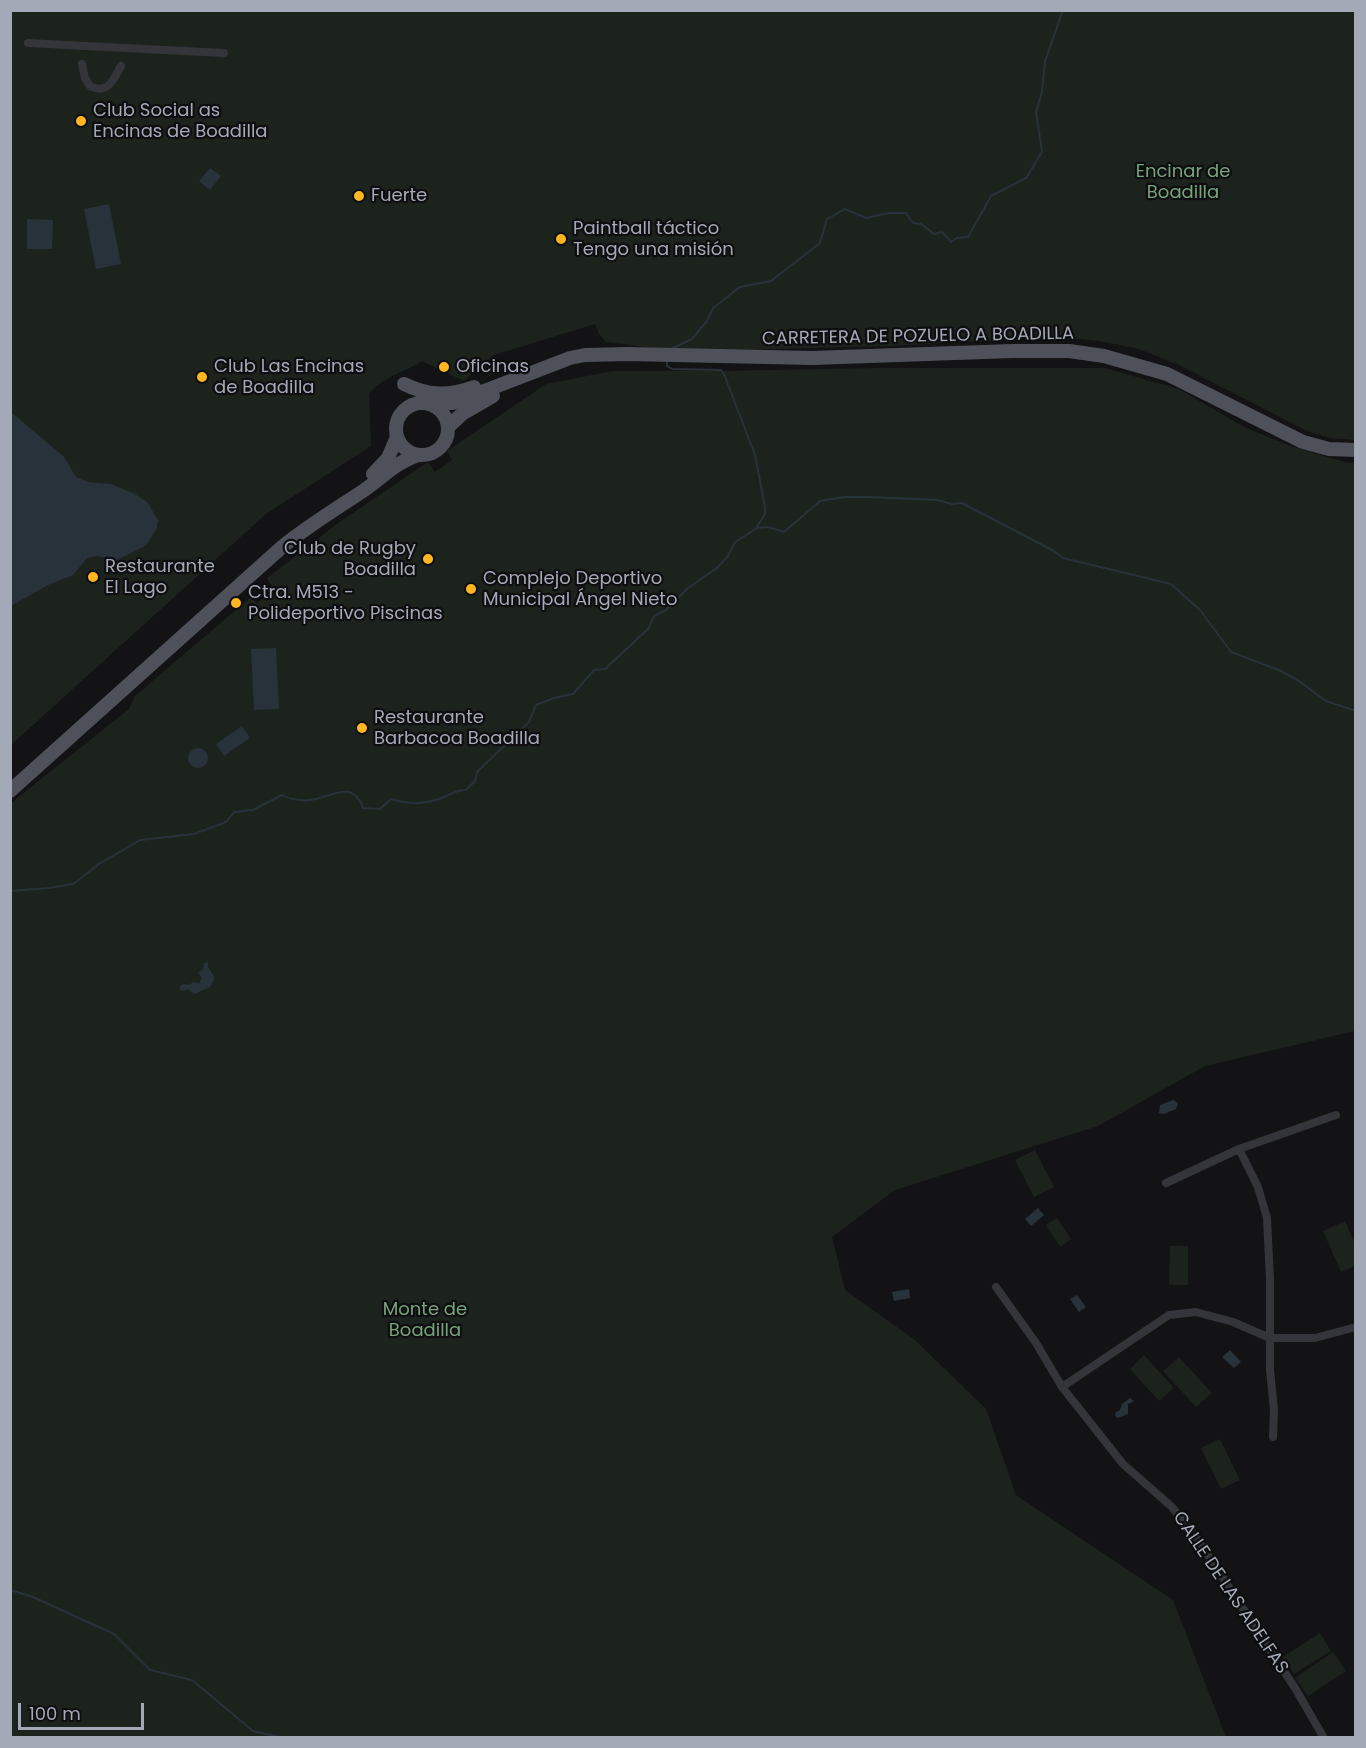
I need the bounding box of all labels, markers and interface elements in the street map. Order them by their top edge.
place label: Club Social as Encinas de Boadilla [93,100,267,142]
marker: Club Social as Encinas de Boadilla [74,114,88,128]
park label: Encinar de Boadilla [1136,161,1230,204]
place label: Fuerte [371,185,427,207]
marker: Fuerte [352,189,366,203]
place label: Paintball táctico Tengo una misión [573,218,734,260]
marker: Paintball táctico Tengo una misión [554,232,568,246]
street label: CARRETERA DE POZUELO A BOADILLA [762,323,1074,351]
place label: Club Las Encinas de Boadilla [214,356,364,398]
place label: Oficinas [456,356,529,378]
marker: Oficinas [437,360,451,374]
marker: Club Las Encinas de Boadilla [195,370,209,384]
place label: Club de Rugby Boadilla [284,538,416,580]
marker: Club de Rugby Boadilla [421,552,435,566]
place label: Restaurante El Lago [105,556,215,598]
place label: Complejo Deportivo Municipal Ángel Nieto [483,568,677,610]
marker: Restaurante El Lago [86,570,100,584]
place label: Ctra. M513 - Polideportivo Piscinas [248,582,443,624]
marker: Complejo Deportivo Municipal Ángel Nieto [464,582,478,596]
marker: Ctra. M513 - Polideportivo Piscinas [229,596,243,610]
place label: Restaurante Barbacoa Boadilla [374,707,540,750]
marker: Restaurante Barbacoa Boadilla [355,721,369,735]
park label: Monte de Boadilla [383,1299,467,1342]
street label: CALLE DE LAS ADELFAS [1168,1508,1292,1678]
scale bar [21,1691,147,1729]
text: 100 m [29,1701,81,1726]

